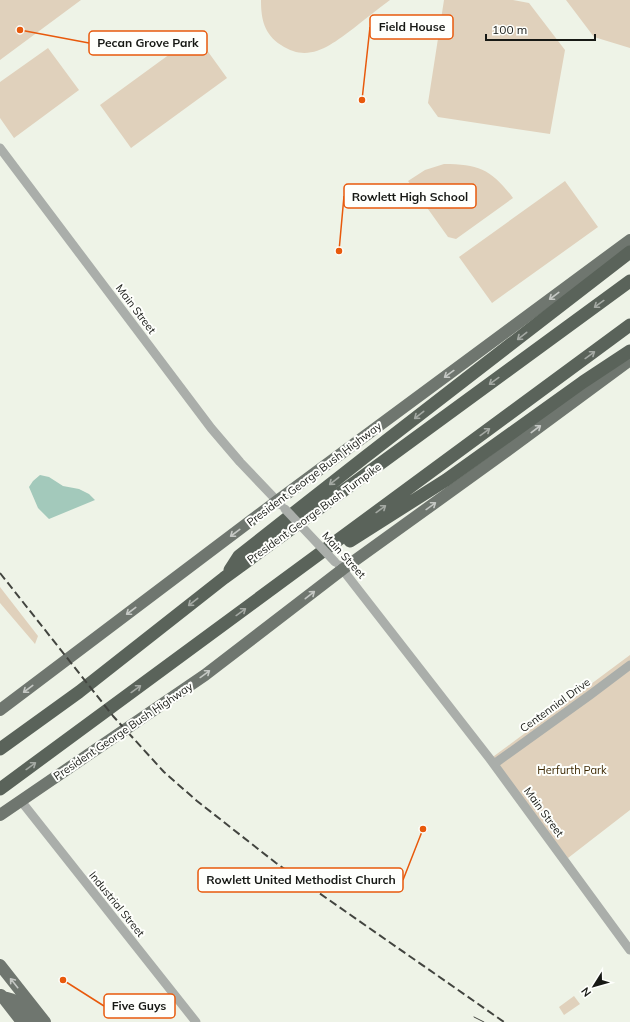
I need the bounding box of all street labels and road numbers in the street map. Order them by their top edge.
street label: Main Street [113,281,159,337]
street label: President George Bush Highway [244,419,384,529]
street label: President George Bush Turnpike [244,460,384,566]
street label: Main Street [319,529,369,581]
street label: Centennial Drive [517,675,593,735]
street label: President George Bush Highway [51,679,195,783]
street label: Main Street [521,784,567,840]
street label: Industrial Street [86,868,148,940]

